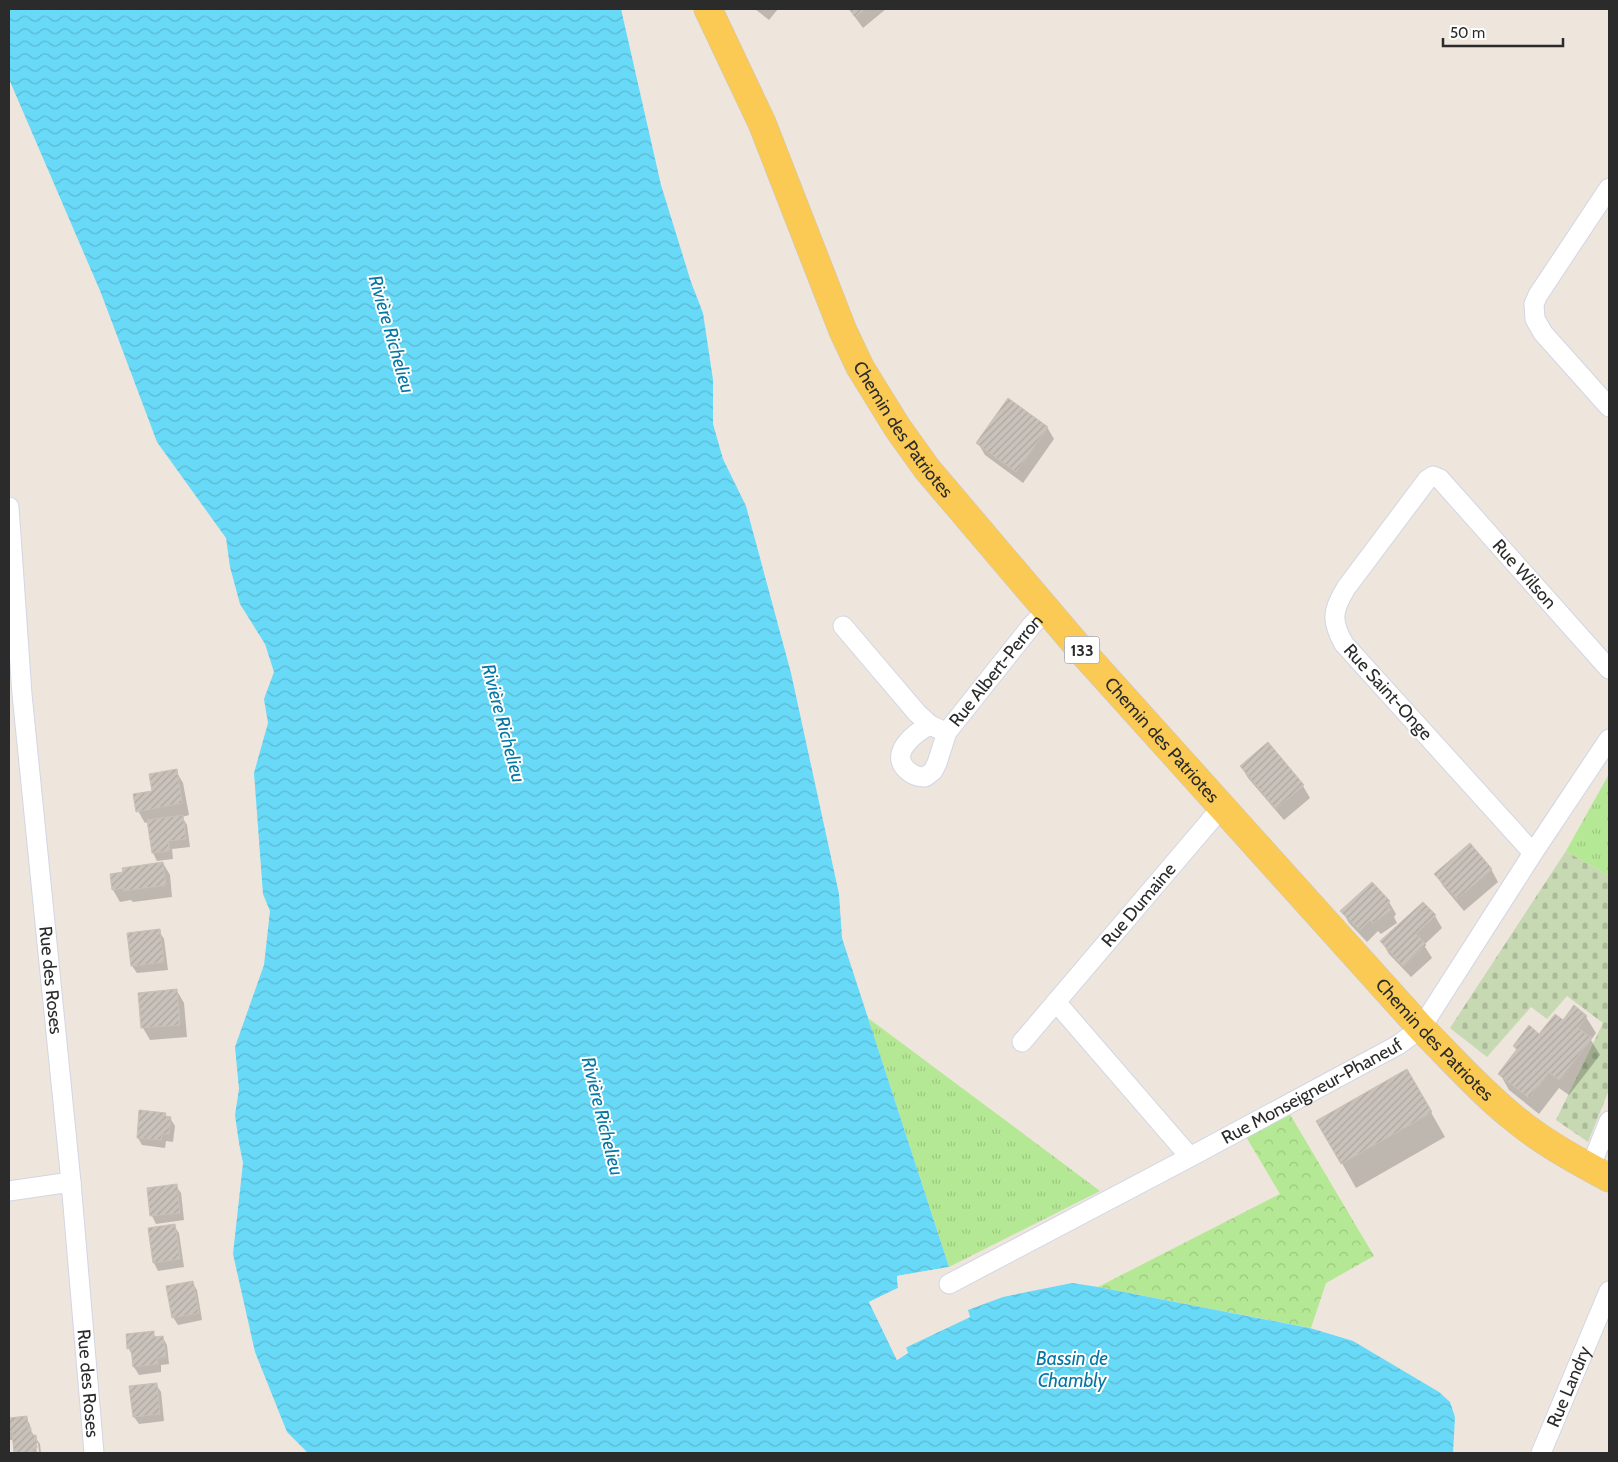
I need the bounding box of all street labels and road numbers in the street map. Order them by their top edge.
street label: Chemin des Patriotes [848,357,958,502]
street label: Rue Wilson [1488,535,1561,613]
street label: Rue Albert-Perron [944,610,1047,731]
road number: 133 [1064,636,1100,664]
street label: Rue Saint-Onge [1339,639,1437,745]
street label: Chemin des Patriotes [1100,673,1224,807]
street label: Rue Dumaine [1097,858,1181,951]
street label: Rue des Roses [34,925,67,1035]
street label: Chemin des Patriotes [1371,974,1498,1106]
street label: Rue Monseigneur-Phaneuf [1218,1034,1407,1149]
street label: Rue des Roses [73,1328,104,1438]
street label: Rue Landry [1542,1343,1596,1430]

